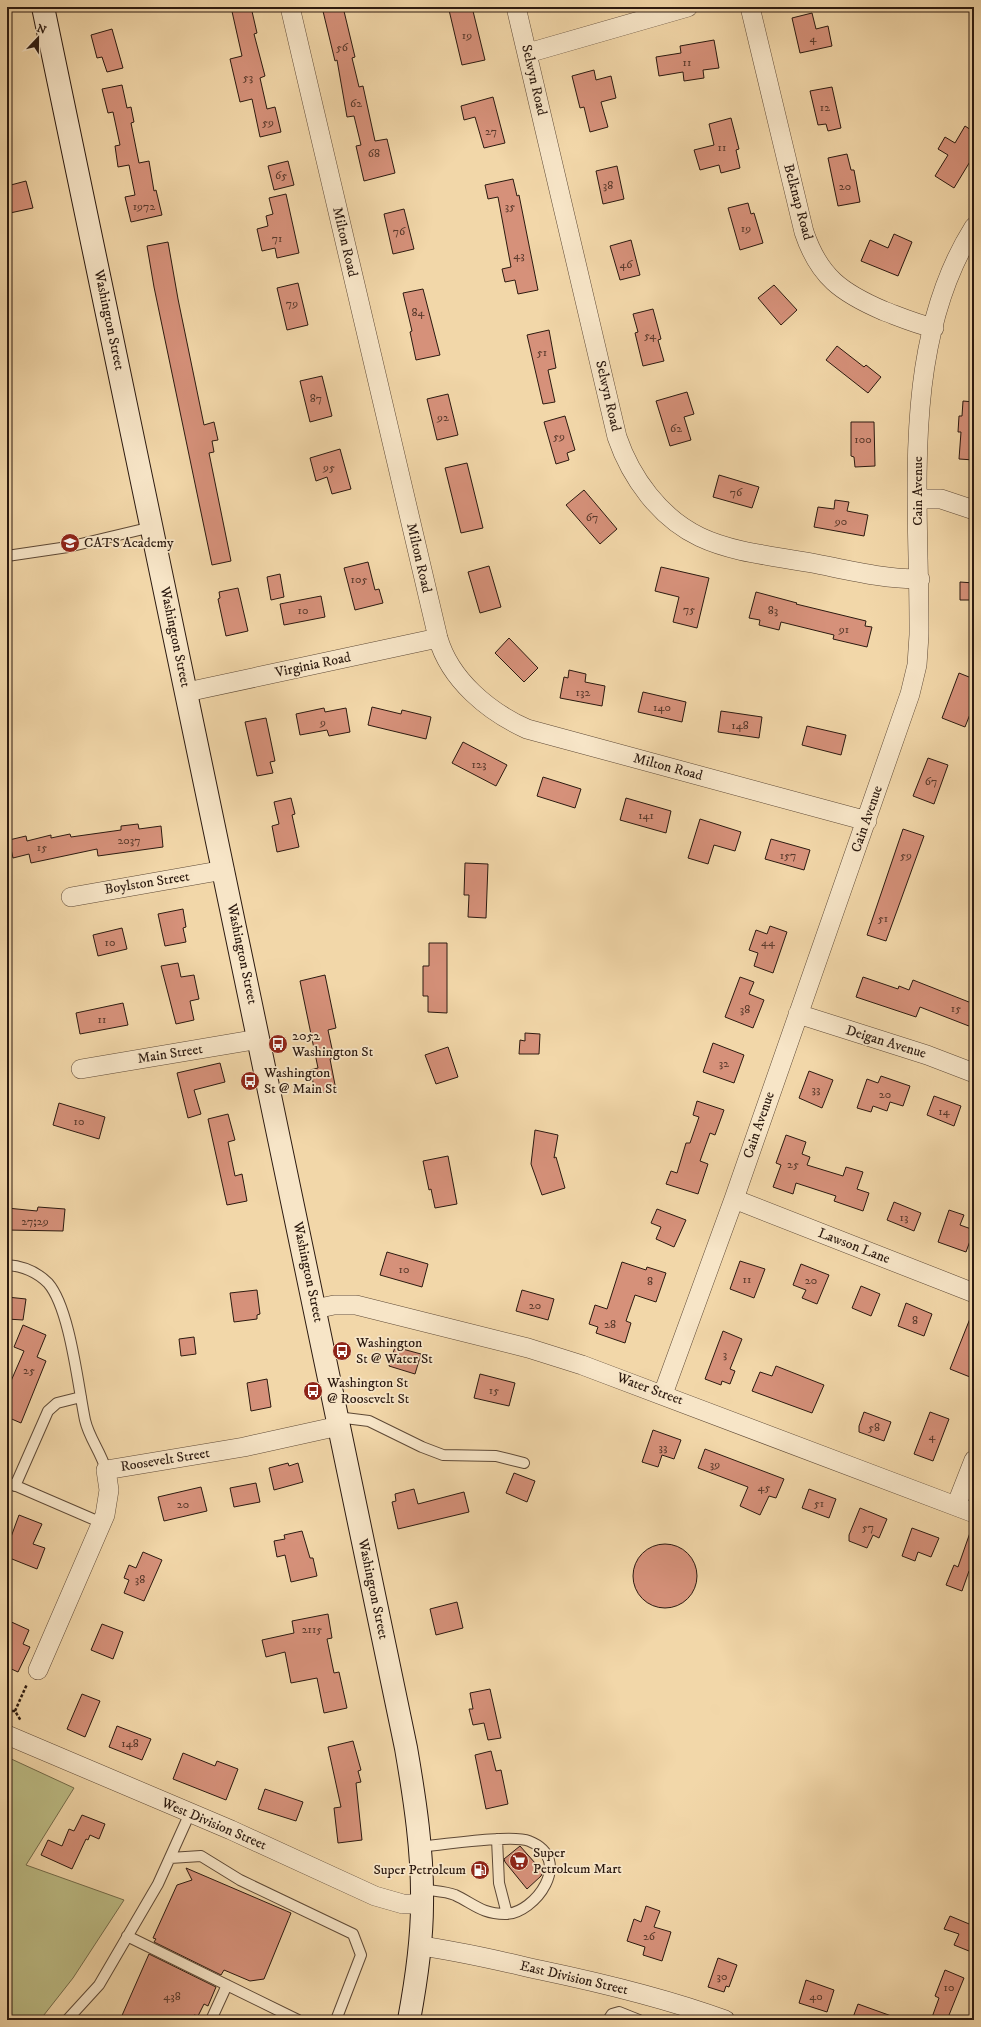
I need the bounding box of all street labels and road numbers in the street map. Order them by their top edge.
street label: Selwyn Road [517,43,551,117]
street label: Belknap Road [779,162,817,242]
street label: Milton Road [328,205,362,279]
street label: Washington Street [89,267,129,372]
street label: Selwyn Road [591,359,625,433]
street label: Cain Avenue [909,456,927,526]
street label: Milton Road [402,521,436,595]
street label: Washington Street [155,584,195,689]
street label: Virginia Road [273,648,352,682]
street label: Milton Road [631,749,705,785]
street label: Cain Avenue [847,783,887,855]
street label: Boylston Street [103,867,191,899]
street label: Washington Street [222,901,262,1006]
street label: Deigan Avenue [844,1021,929,1063]
street label: Main Street [136,1040,204,1068]
street label: Cain Avenue [739,1089,779,1161]
street label: Washington Street [288,1219,328,1324]
street label: Lawson Lane [815,1224,893,1268]
street label: Water Street [613,1368,686,1410]
street label: Roosevelt Street [119,1444,211,1476]
street label: Washington Street [353,1536,393,1641]
street label: West Division Street [158,1793,270,1854]
street label: East Division Street [518,1957,630,1999]

